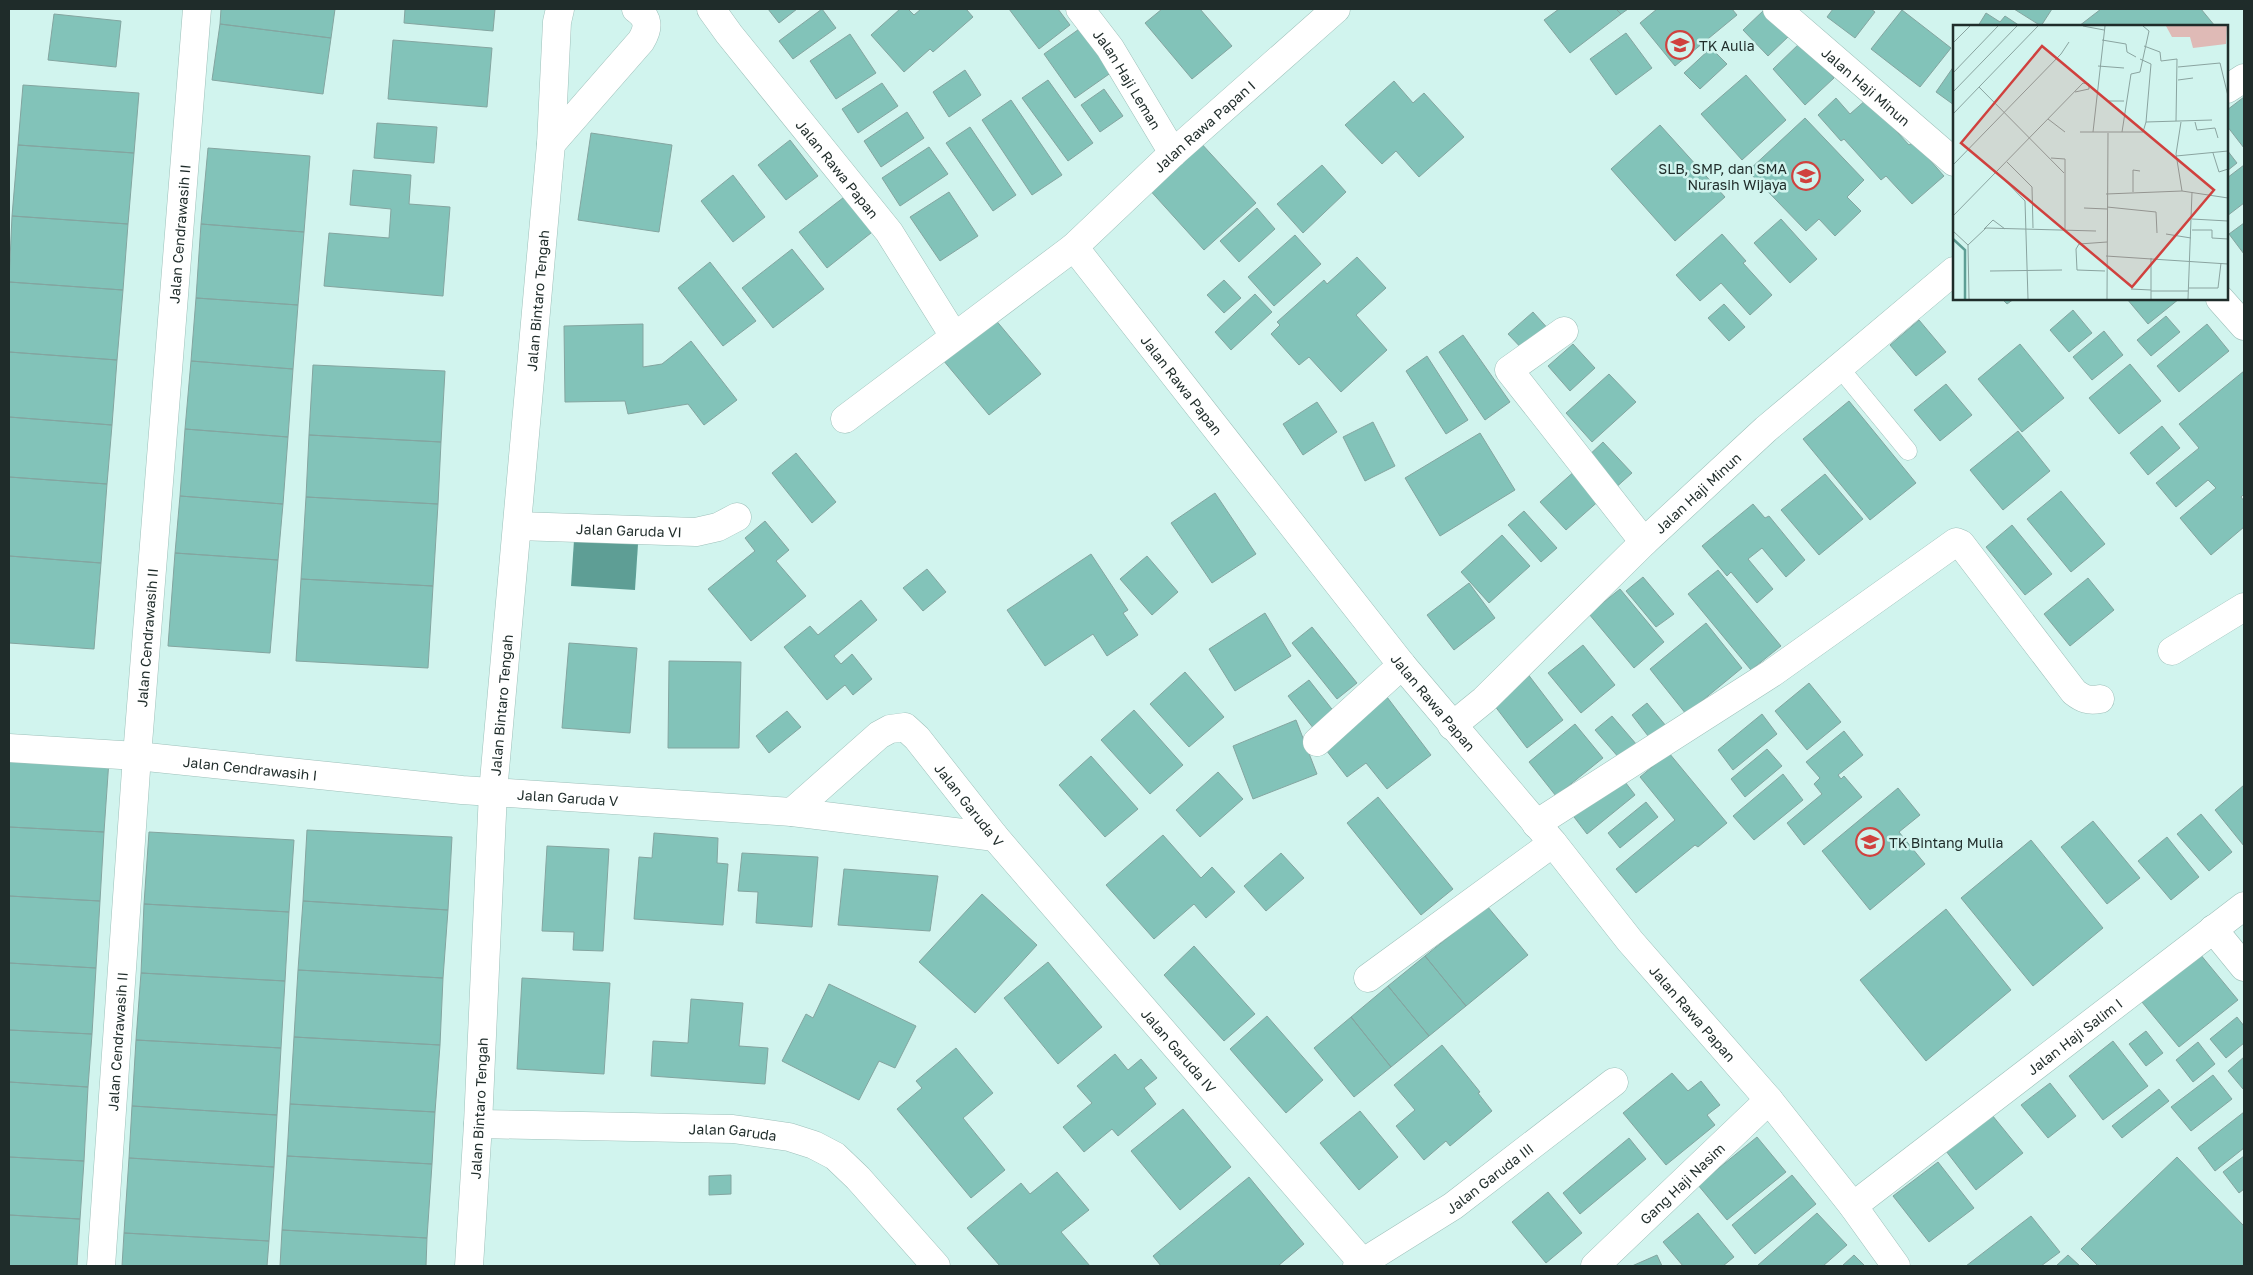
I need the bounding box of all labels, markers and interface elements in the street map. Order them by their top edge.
inset map [1953,25,2228,300]
street label: Jalan Haji Leman [1090,26,1165,132]
school or university icon: TK Aulia [1665,30,1695,60]
place label: TK Aulia [1699,37,1755,54]
street label: Jalan Haji Minun [1819,43,1914,129]
street label: Jalan Rawa Papan I [1150,76,1258,176]
street label: Jalan Rawa Papan [793,116,883,222]
place label: SLB, SMP, dan SMA Nurasih Wijaya [1658,160,1788,193]
school or university icon: SLB, SMP, dan SMA Nurasih Wijaya [1791,161,1821,191]
street label: Jalan Cendrawasih II [165,164,193,304]
street label: Jalan Bintaro Tengah [522,229,552,372]
street label: Jalan Rawa Papan [1138,331,1226,438]
street label: Jalan Haji Minun [1651,448,1744,537]
street label: Jalan Garuda VI [576,519,682,540]
street label: Jalan Cendrawasih II [132,568,161,708]
street label: Jalan Bintaro Tengah [486,634,516,776]
street label: Jalan Rawa Papan [1388,650,1479,754]
street label: Jalan Cendrawasih I [182,752,318,783]
street label: Jalan Garuda V [931,760,1008,850]
street label: Jalan Garuda V [517,785,620,809]
school or university icon: TK Bintang Mulia [1855,827,1885,857]
place label: TK Bintang Mulia [1889,834,2003,851]
street label: Jalan Rawa Papan [1646,961,1739,1065]
street label: Jalan Cendrawasih II [103,971,130,1112]
street label: Jalan Haji Salim I [2023,994,2125,1078]
street label: Jalan Garuda IV [1138,1005,1221,1096]
street label: Jalan Bintaro Tengah [466,1037,490,1180]
street label: Jalan Garuda [689,1120,778,1144]
street label: Jalan Garuda III [1443,1139,1536,1217]
street label: Gang Haji Nasim [1636,1139,1728,1227]

